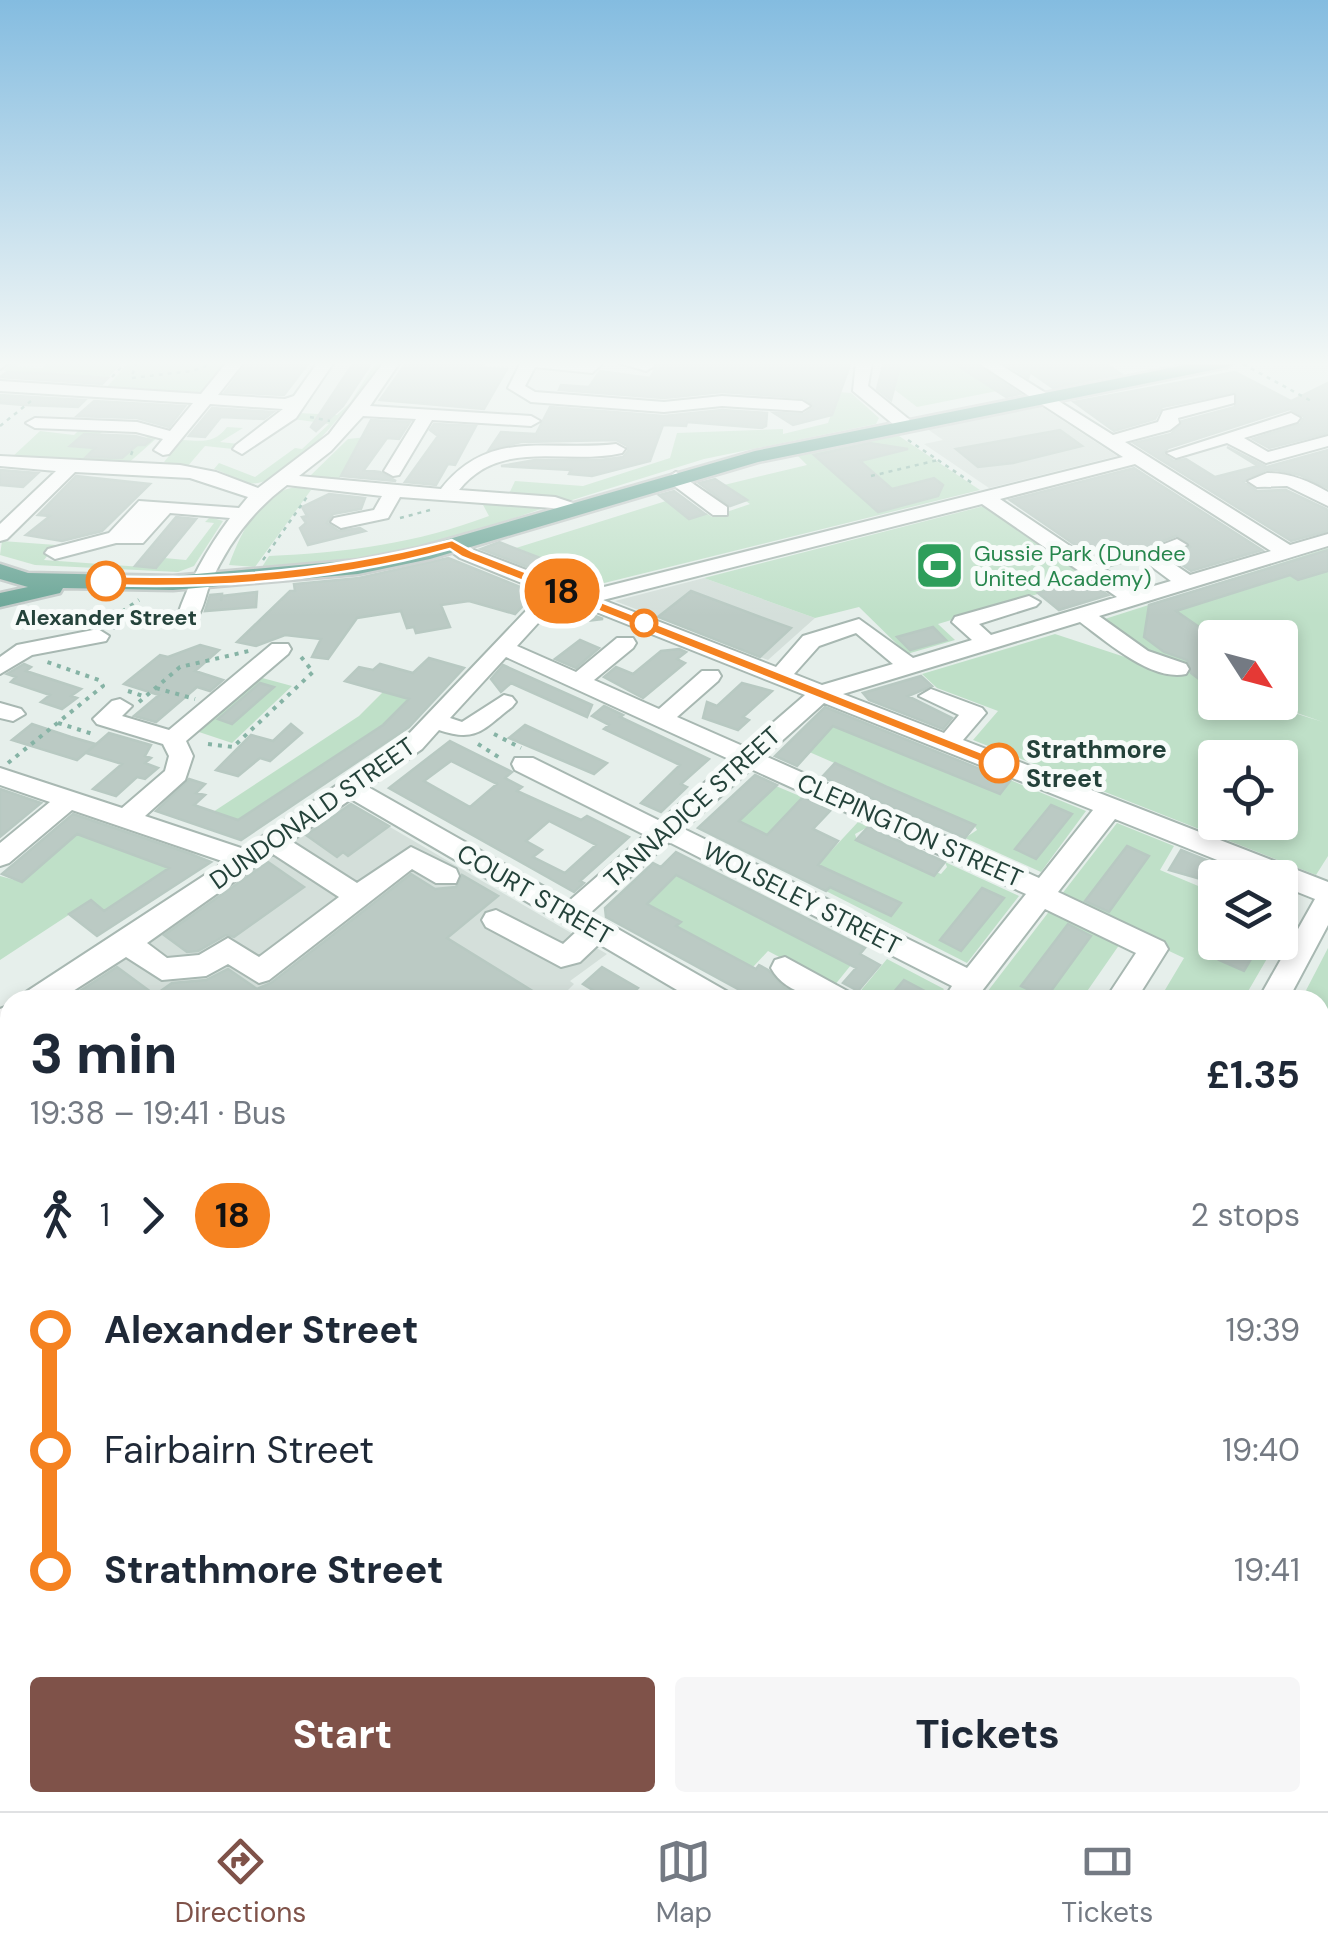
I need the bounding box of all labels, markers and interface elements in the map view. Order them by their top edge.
place label: Gussie Park (Dundee United Academy) [974,539,1186,593]
sports icon: Gussie Park (Dundee United Academy) [913,540,965,592]
line badge: 18 [517,558,607,624]
marker: Alexander Street [87,562,125,600]
text: 18 [545,568,579,614]
place label: Alexander Street [15,603,197,632]
unlabelled marker [631,610,657,636]
north arrow [1198,620,1298,720]
map controls [1198,620,1298,960]
street label: TANNADICE STREET [597,719,788,896]
street label: DUNDONALD STREET [203,730,421,897]
place label: Strathmore Street [1026,733,1167,795]
button: locate [1198,740,1298,840]
marker: Strathmore Street [980,744,1018,782]
street label: CLEPINGTON STREET [792,766,1028,895]
street label: WOLSELEY STREET [697,834,906,963]
street label: COURT STREET [451,837,619,952]
button: layers [1198,860,1298,960]
text: 3 min [30,1018,177,1090]
text: £1.35 [1206,1050,1300,1100]
text: 19:38 – 19:41 · Bus [30,1092,286,1134]
icon: walk [30,1188,85,1243]
icon: forward [125,1188,180,1243]
text: 18 [215,1192,250,1238]
text: 1 [100,1194,110,1236]
text: 2 stops [1191,1194,1300,1236]
text: Alexander Street [104,1305,418,1355]
text: 19:39 [1225,1309,1300,1351]
text: Fairbairn Street [104,1425,374,1475]
text: 19:40 [1222,1429,1300,1471]
text: Strathmore Street [104,1545,444,1595]
text: 19:41 [1234,1549,1300,1591]
button: Start [30,1677,655,1792]
button: Tickets [675,1677,1300,1792]
tab: Directions [175,1834,306,1931]
tab: Map [656,1834,712,1931]
tab: Tickets [1061,1834,1153,1931]

